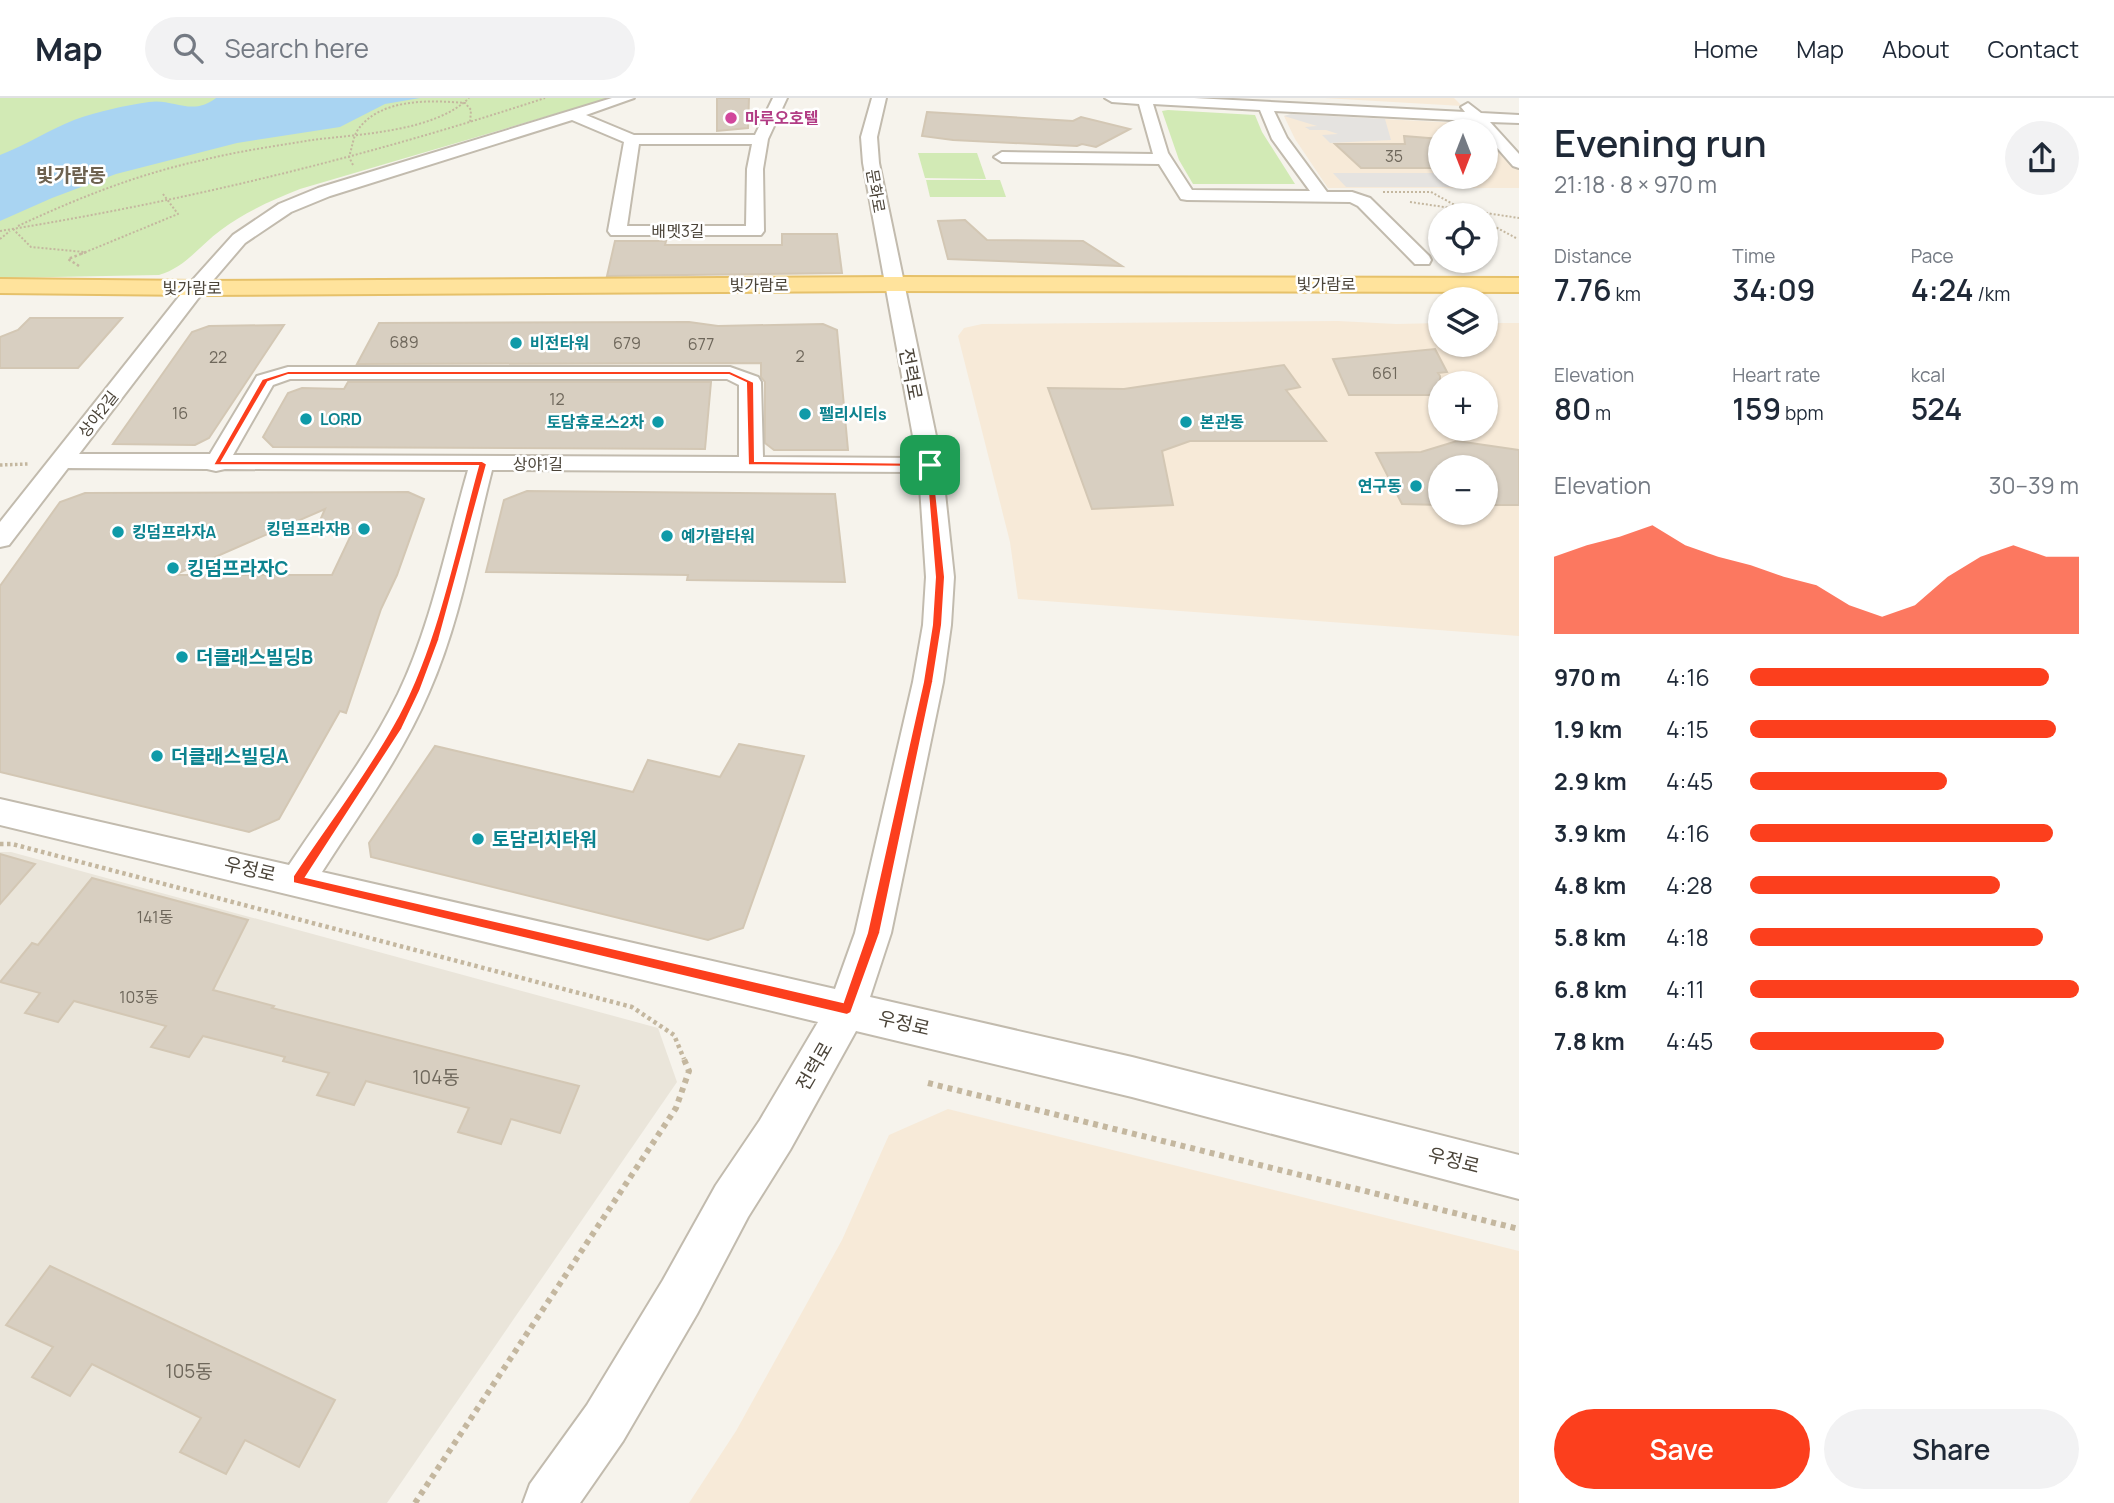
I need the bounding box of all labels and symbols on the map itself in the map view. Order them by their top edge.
place label: 마루오호텔 [745,107,819,129]
marker: 마루오호텔 [723,110,739,126]
north arrow [1428,119,1498,189]
house number: 35 [1385,145,1403,167]
district label: 빛가람동 [36,162,106,188]
street label: 문화로 [861,167,891,215]
street label: 배멧3길 [651,220,705,242]
street label: 빛가람로 [1297,273,1356,295]
street label: 빛가람로 [730,274,789,296]
street label: 빛가람로 [163,277,222,299]
house number: 689 [389,331,419,353]
place label: 비전타워 [530,332,589,354]
house number: 679 [613,332,641,354]
house number: 677 [688,333,714,355]
marker: 비전타워 [508,335,524,351]
house number: 2 [795,345,805,367]
house number: 22 [209,346,227,368]
street label: 전력로 [893,346,929,402]
house number: 661 [1372,362,1398,384]
street label: 상야2길 [73,386,123,442]
house number: 12 [549,388,565,410]
house number: 16 [172,402,188,424]
place label: 펠리시티s [819,403,887,425]
marker: 펠리시티s [797,406,813,422]
place label: LORD [320,408,362,430]
marker: LORD [298,411,314,427]
place label: 토담휴로스2차 [546,411,644,433]
place label: 본관동 [1200,411,1244,433]
marker: 토담휴로스2차 [650,414,666,430]
marker: 본관동 [1178,414,1194,430]
pin [900,435,960,495]
street label: 상야1길 [513,453,563,475]
place label: 연구동 [1358,475,1402,497]
marker: 연구동 [1408,478,1424,494]
place label: 킹덤프라자B [266,518,350,540]
place label: 킹덤프라자A [132,521,217,543]
marker: 킹덤프라자B [356,521,372,537]
marker: 킹덤프라자A [110,524,126,540]
place label: 예가람타워 [681,525,755,547]
marker: 예가람타워 [659,528,675,544]
place label: 킹덤프라자C [187,555,288,581]
marker: 킹덤프라자C [165,560,181,576]
place label: 더클래스빌딩B [196,644,313,670]
marker: 더클래스빌딩B [174,649,190,665]
place label: 더클래스빌딩A [171,743,289,769]
marker: 더클래스빌딩A [149,748,165,764]
place label: 토담리치타워 [492,826,597,852]
marker: 토담리치타워 [470,831,486,847]
street label: 우정로 [222,850,278,888]
house number: 141동 [137,906,174,928]
house number: 103동 [119,986,159,1008]
street label: 우정로 [876,1004,932,1042]
street label: 전력로 [790,1037,838,1095]
house number: 104동 [412,1064,460,1090]
street label: 우정로 [1425,1141,1483,1179]
house number: 105동 [165,1358,213,1384]

